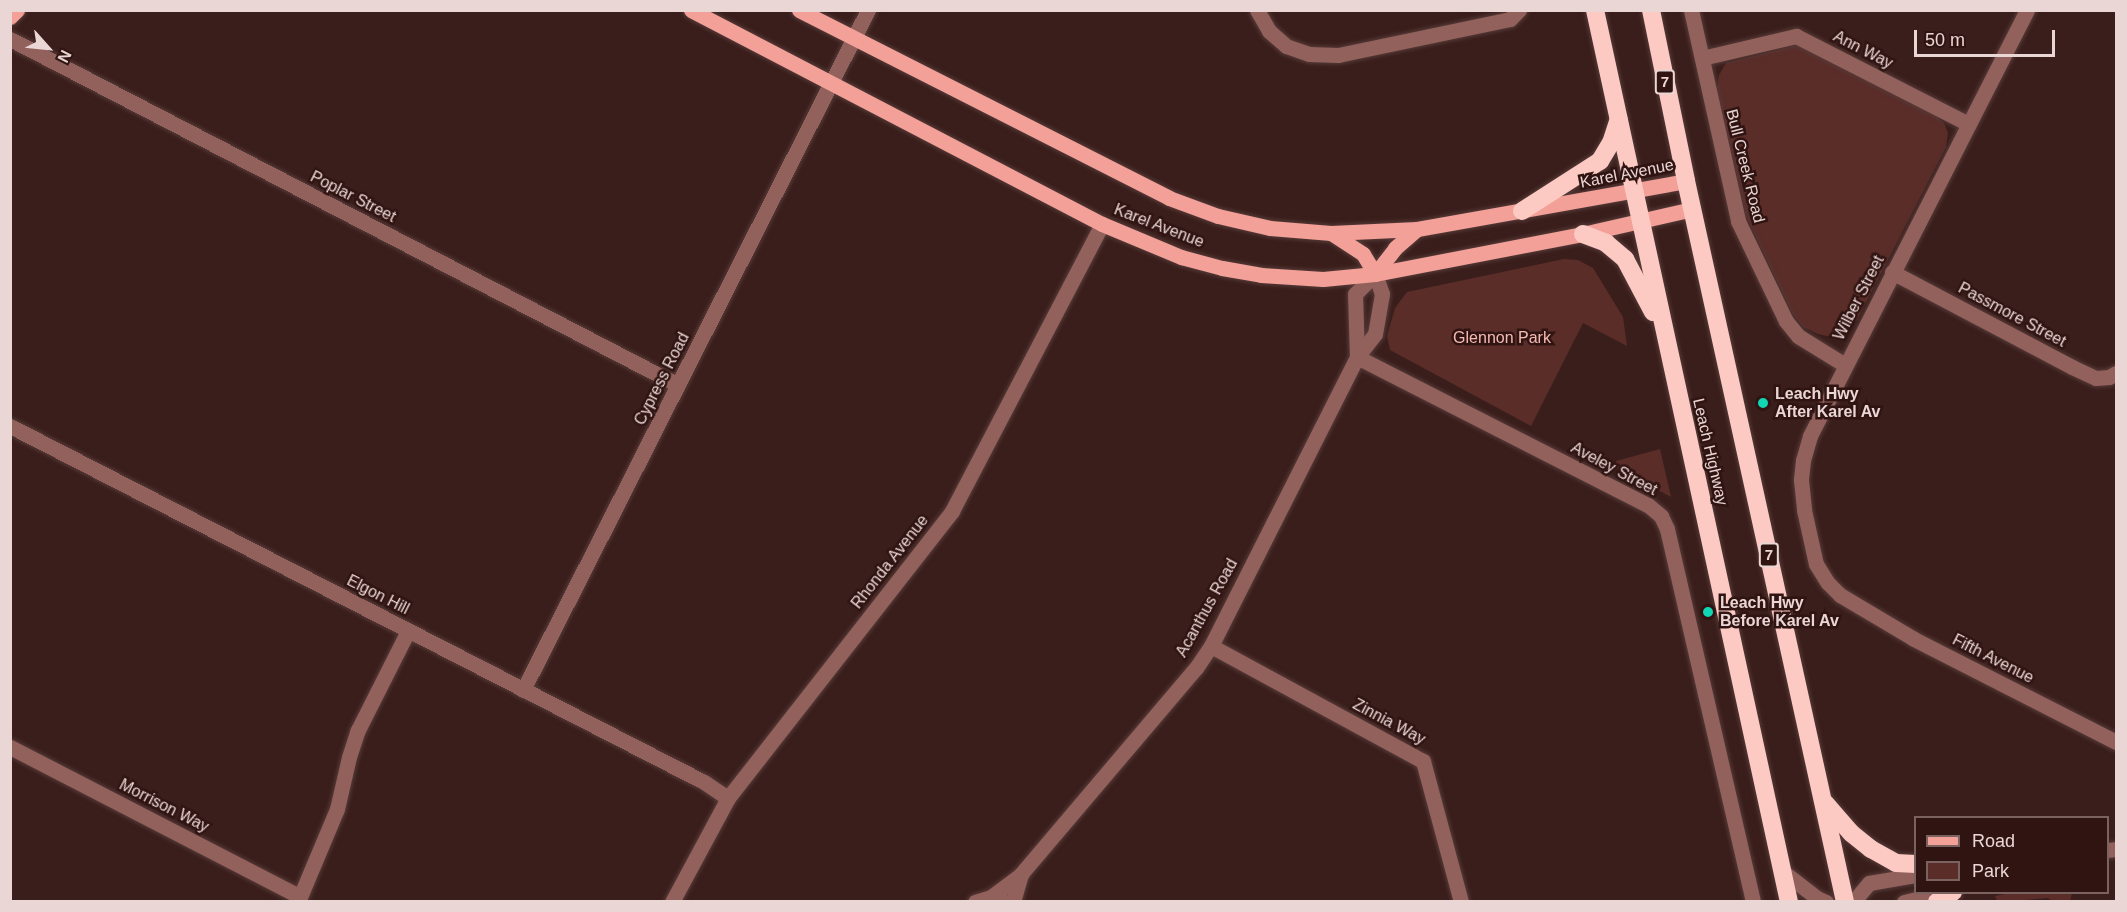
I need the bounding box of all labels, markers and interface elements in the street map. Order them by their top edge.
north arrow [18,18,78,78]
scale bar [1917,18,2058,56]
street label: Ann Way [1830,27,1896,73]
text: 50 m [1925,30,1965,50]
text: N [54,47,75,65]
road number: 7 [1654,70,1676,94]
street label: Bull Creek Road [1722,107,1768,225]
street label: Karel Avenue [1578,155,1676,193]
street label: Poplar Street [307,167,399,227]
street label: Karel Avenue [1111,200,1207,252]
street label: Wilber Street [1829,252,1889,344]
street label: Passmore Street [1955,279,2069,351]
park label: Glennon Park [1453,328,1551,348]
street label: Cypress Road [630,329,694,429]
place label: Leach Hwy After Karel Av [1775,384,1881,422]
marker: Leach Hwy After Karel Av [1756,396,1770,410]
street label: Leach Highway [1688,397,1732,507]
street label: Aveley Street [1568,438,1660,500]
street label: Rhonda Avenue [847,511,933,613]
road number: 7 [1758,543,1780,567]
street label: Acanthus Road [1172,556,1242,660]
street label: Elgon Hill [344,571,412,619]
place label: Leach Hwy Before Karel Av [1720,593,1839,631]
marker: Leach Hwy Before Karel Av [1701,605,1715,619]
street label: Fifth Avenue [1949,630,2037,688]
street label: Zinnia Way [1349,695,1429,749]
street label: Morrison Way [116,775,212,837]
legend [1914,816,2109,894]
text: Road [1972,831,2015,851]
text: Park [1972,861,2009,881]

